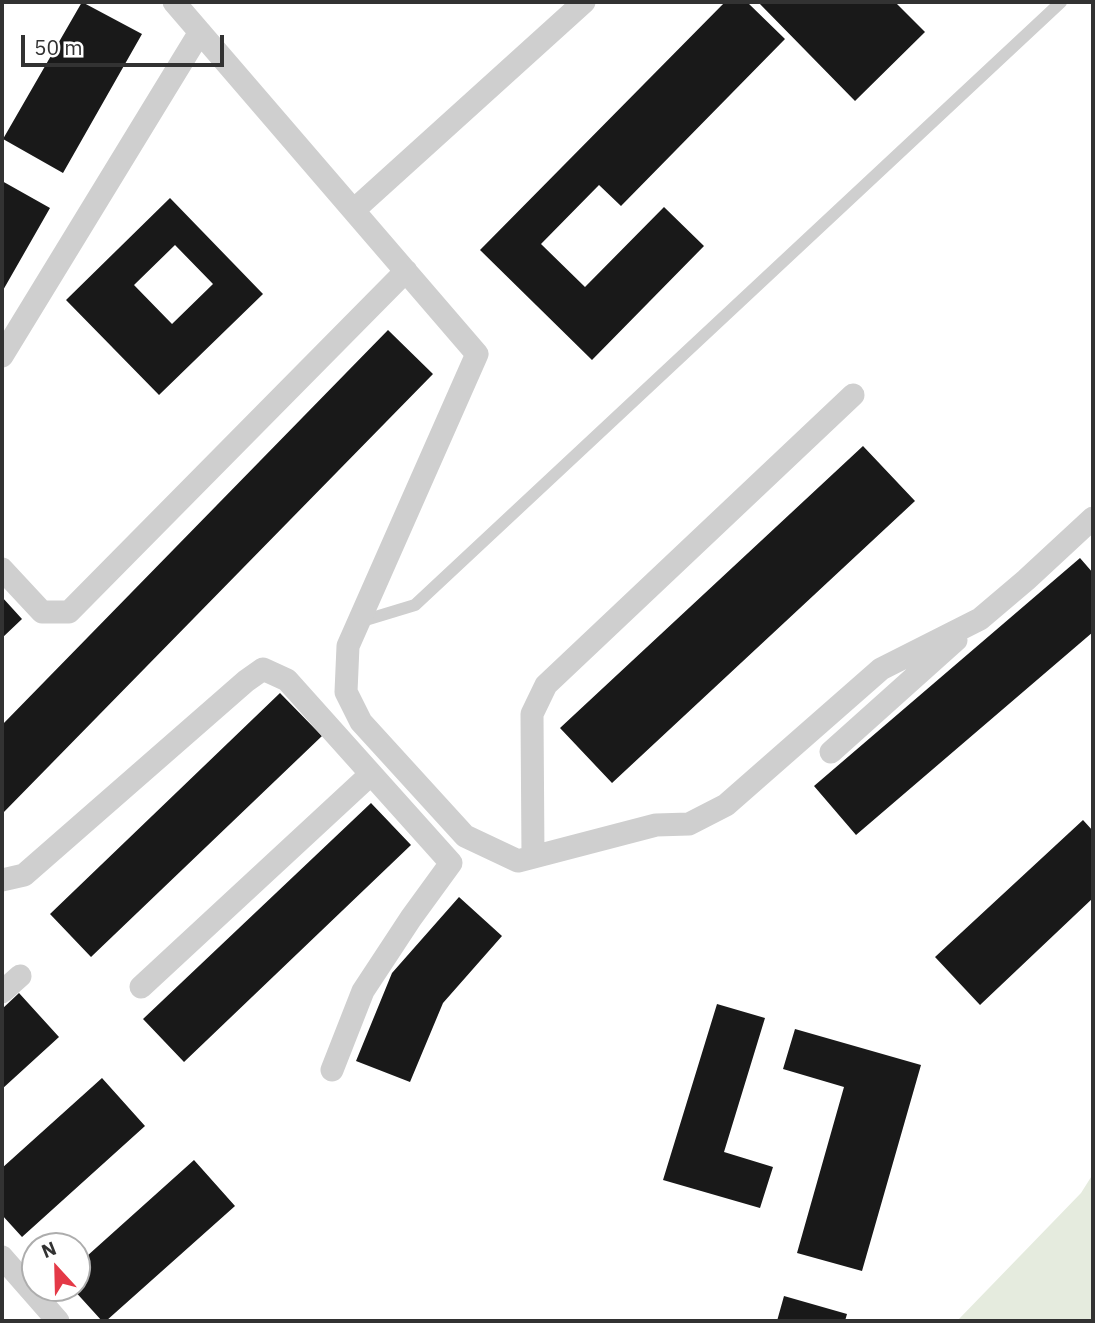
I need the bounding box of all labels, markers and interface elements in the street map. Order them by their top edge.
scale bar [24,21,228,65]
text: 50 m [34,33,83,61]
north arrow [21,1232,91,1302]
text: N [38,1236,60,1263]

